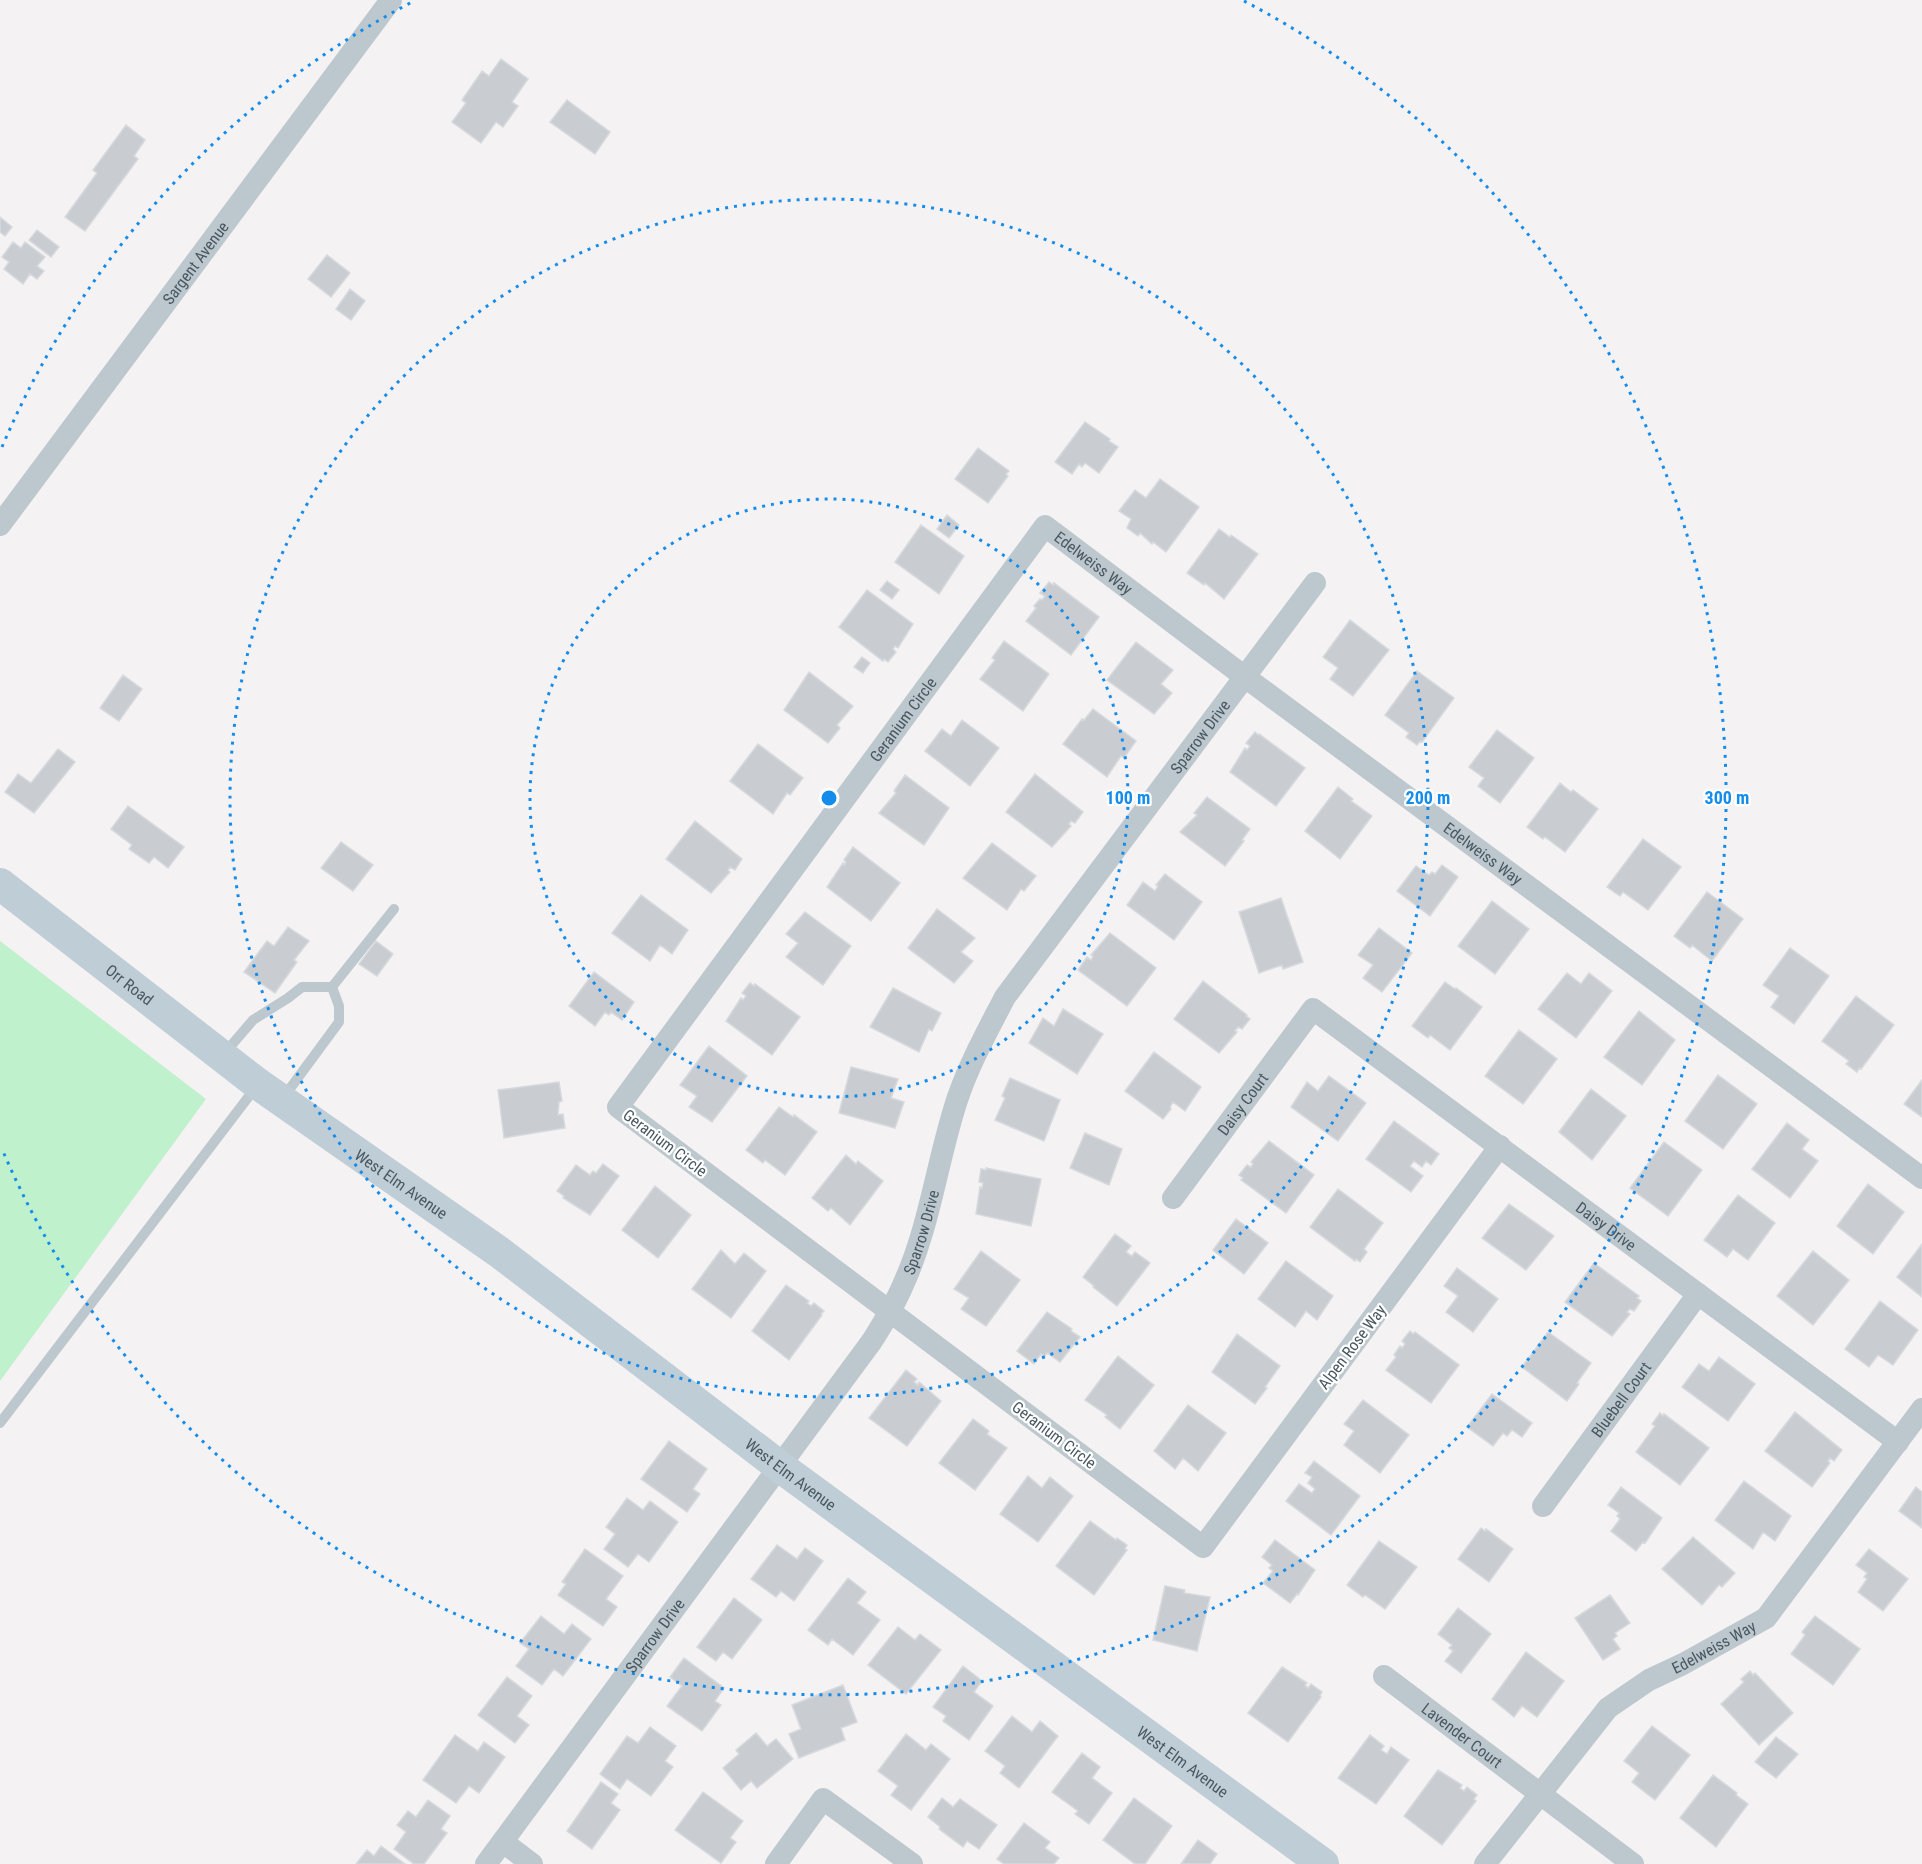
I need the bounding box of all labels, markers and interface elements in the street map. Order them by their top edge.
street label: Sargent Avenue [158,218,232,308]
street label: Edelweiss Way [1051,527,1137,599]
street label: Geranium Circle [866,673,940,765]
street label: Sparrow Drive [1166,696,1234,777]
text: 100 m [1106,787,1150,808]
text: 200 m [1406,787,1450,808]
text: 300 m [1705,787,1749,808]
centre of rings [819,788,839,808]
street label: Edelweiss Way [1440,818,1526,889]
street label: Orr Road [102,960,157,1009]
street label: Daisy Court [1213,1069,1272,1139]
street label: Geranium Circle [619,1105,711,1181]
street label: West Elm Avenue [351,1145,451,1223]
street label: Sparrow Drive [899,1188,943,1277]
street label: Daisy Drive [1572,1198,1640,1255]
street label: Alpen Rose Way [1314,1301,1390,1393]
street label: Bluebell Court [1587,1358,1655,1441]
street label: Geranium Circle [1008,1397,1100,1473]
street label: West Elm Avenue [742,1434,840,1514]
street label: Sparrow Drive [621,1595,688,1676]
street label: Edelweiss Way [1669,1616,1759,1677]
street label: Lavender Court [1418,1699,1506,1772]
street label: West Elm Avenue [1133,1722,1232,1801]

